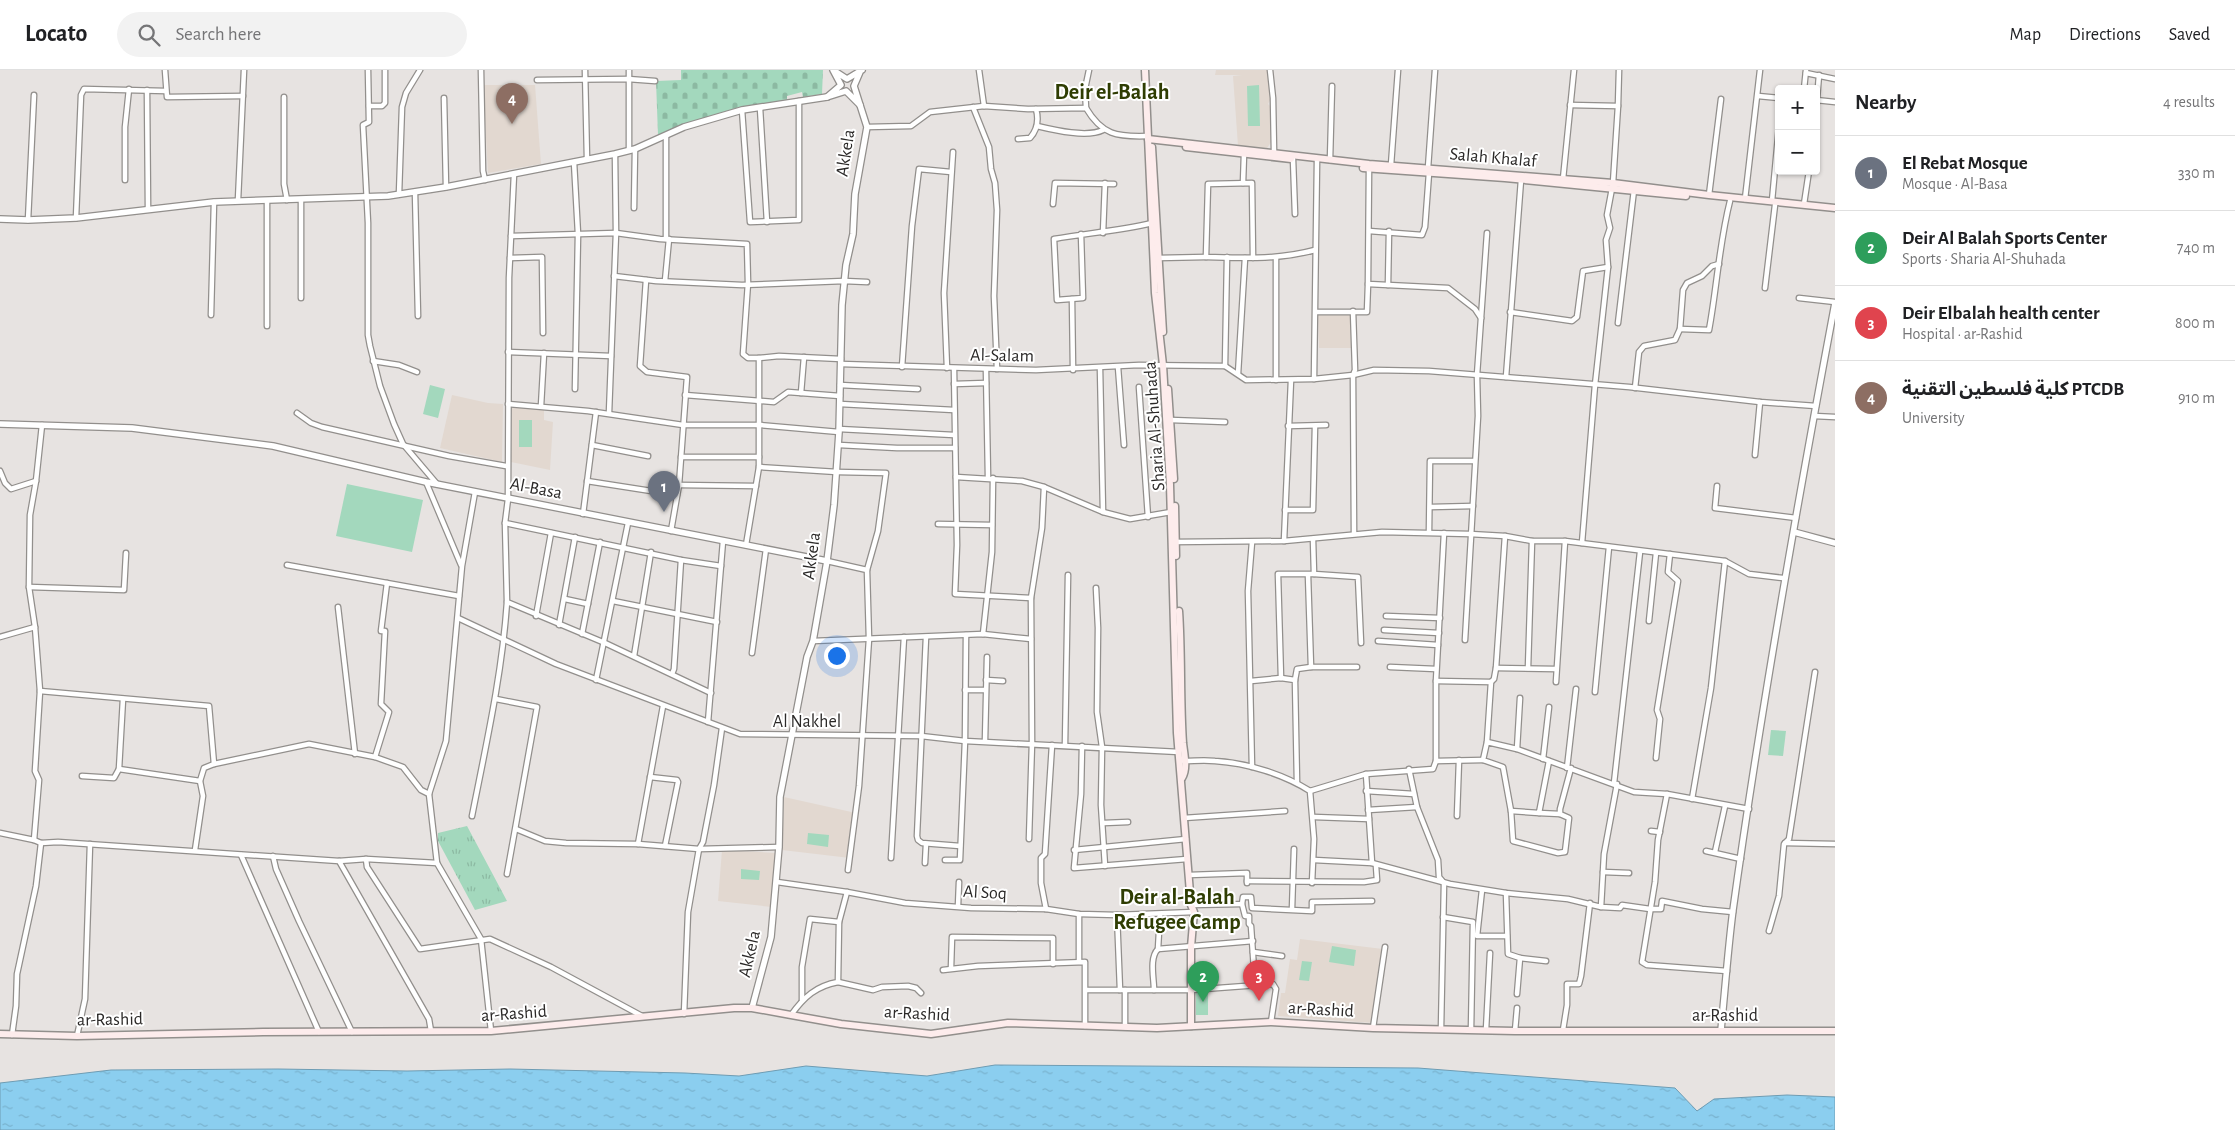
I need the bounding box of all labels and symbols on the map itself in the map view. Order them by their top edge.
district label: Deir el-Balah [1055,81,1169,103]
pin: 4 [496,83,528,124]
street label: Akkela [833,128,859,178]
street label: Salah Khalaf [1449,145,1539,171]
street label: Al-Salam [970,346,1034,366]
street label: Sharia Al-Shuhada [1141,361,1169,491]
pin: 1 [648,471,680,512]
street label: Al-Basa [508,475,564,503]
street label: Akkela [800,531,824,581]
your location [824,643,850,669]
street label: Al Nakhel [773,713,841,731]
street label: Al Soq [963,883,1007,903]
district label: Deir al-Balah Refugee Camp [1113,886,1241,933]
street label: Akkela [736,929,764,979]
pin: 3 [1243,960,1275,1001]
pin: 2 [1187,961,1219,1002]
street label: ar-Rashid [1288,999,1354,1021]
street label: ar-Rashid [480,1003,548,1025]
street label: ar-Rashid [884,1003,950,1025]
street label: ar-Rashid [1692,1007,1758,1025]
street label: ar-Rashid [77,1010,143,1030]

